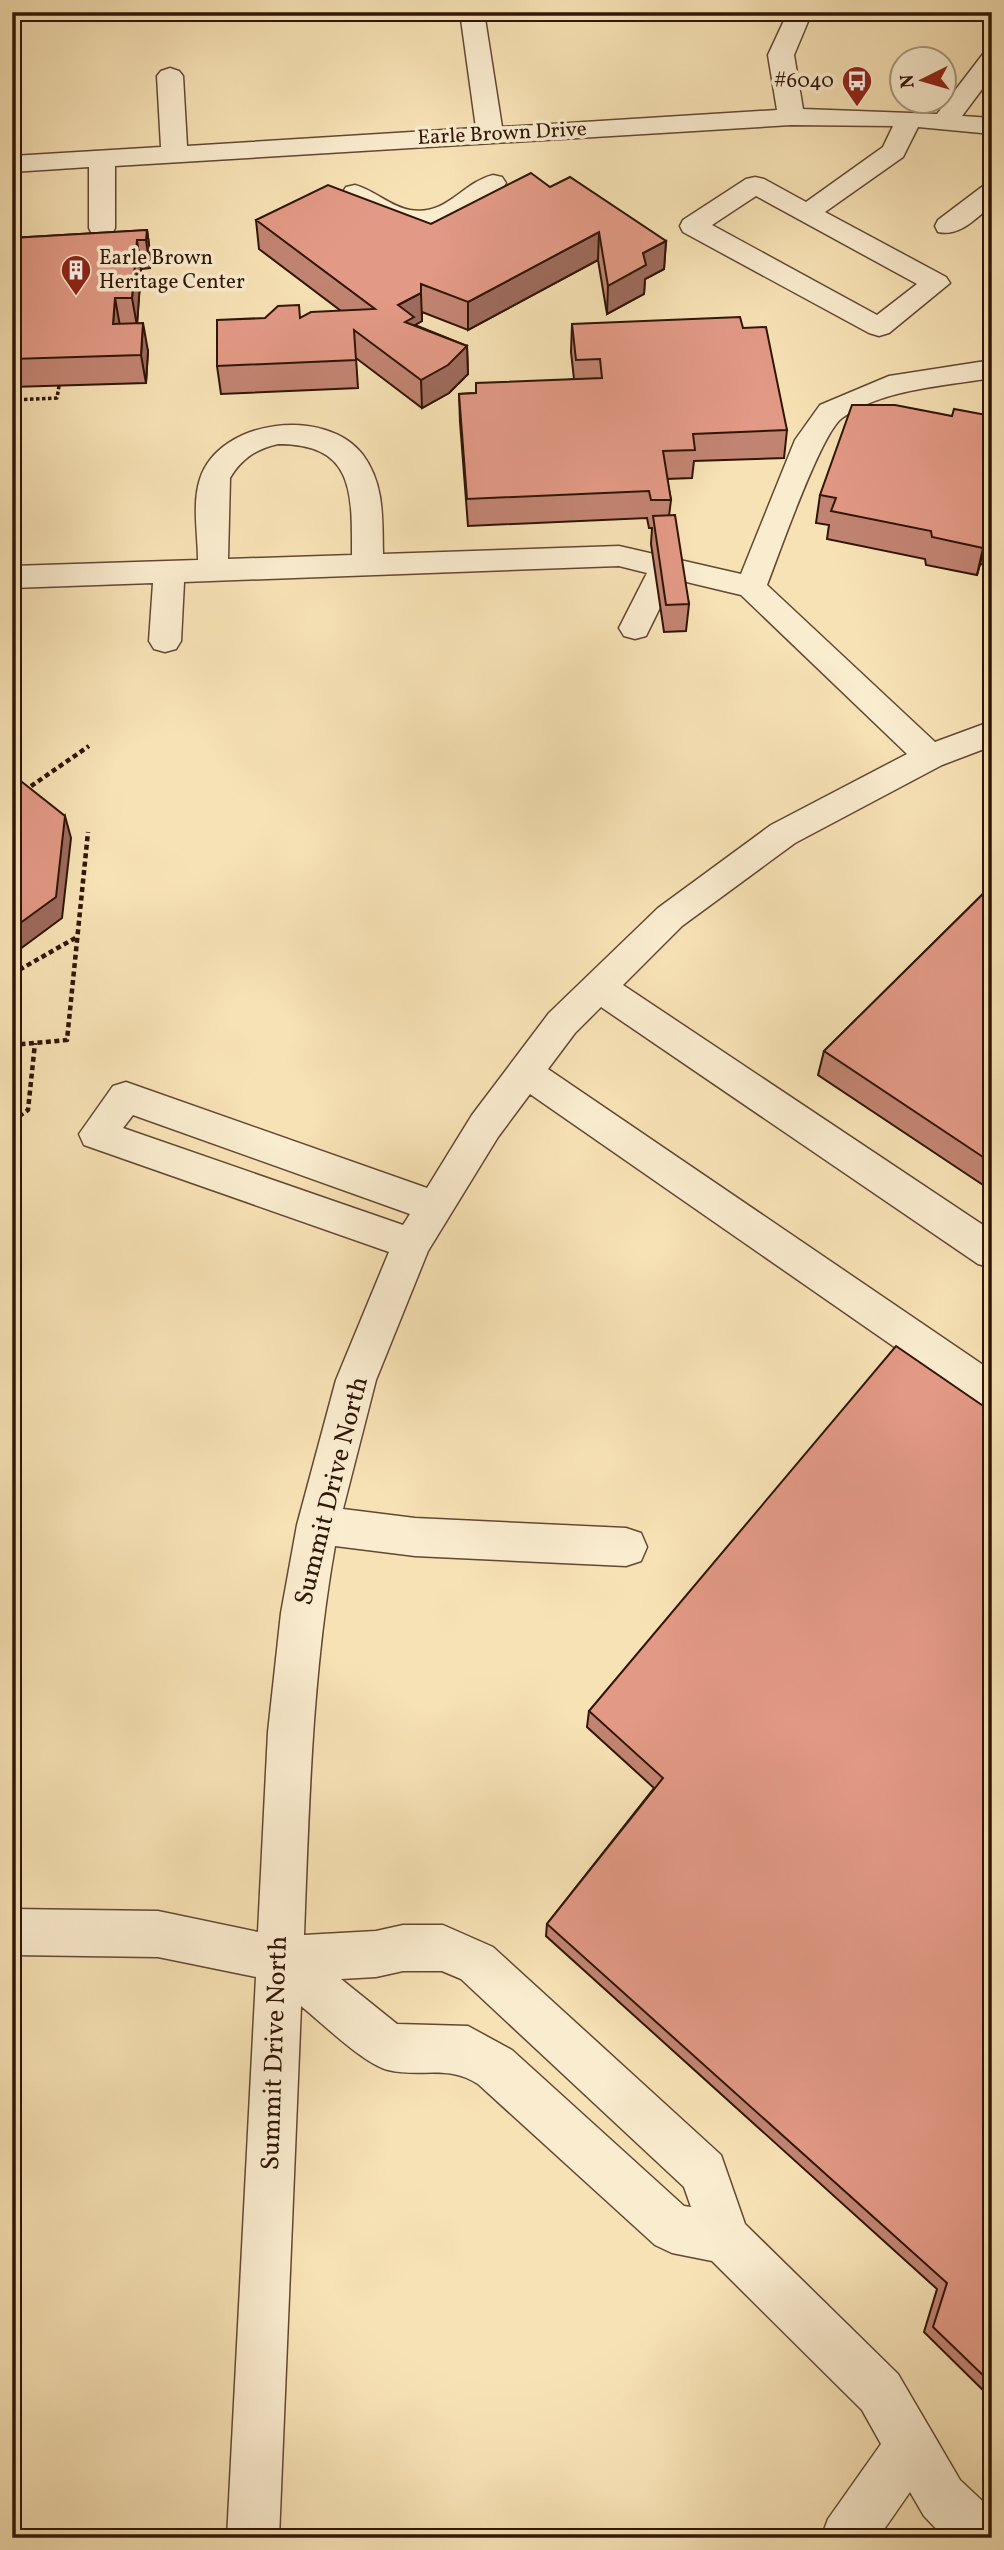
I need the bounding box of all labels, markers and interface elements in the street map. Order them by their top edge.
north arrow [888,46,958,116]
bus stop icon: #6040 [840,64,874,108]
place label: #6040 [774,67,834,96]
text: N [894,73,922,89]
street label: Earle Brown Drive [417,115,587,153]
place label: Earle Brown Heritage Center [99,244,245,297]
building icon: Earle Brown Heritage Center [59,253,93,297]
street label: Summit Drive North [286,1373,378,1609]
street label: Summit Drive North [253,1935,297,2171]

